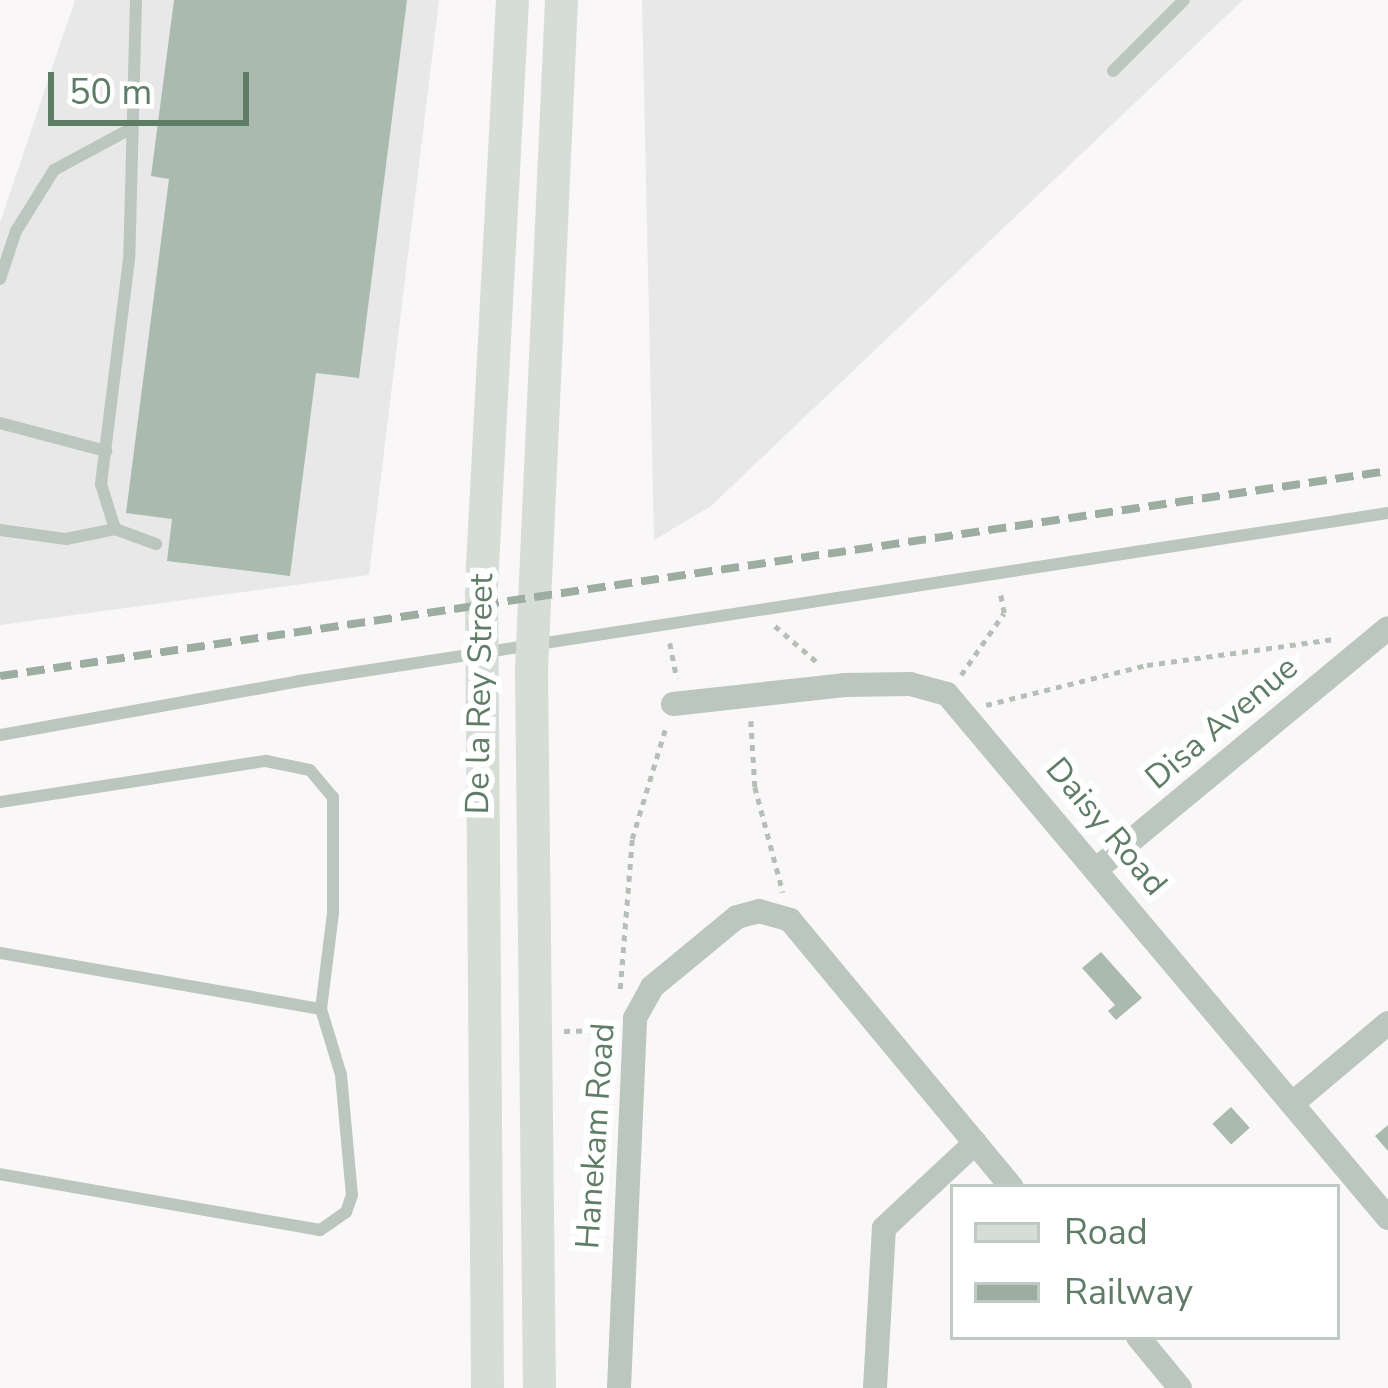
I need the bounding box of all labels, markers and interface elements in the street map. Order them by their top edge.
scale bar [54,48,255,122]
text: 50 m [69,68,152,117]
street label: De la Rey Street [458,573,502,815]
street label: Disa Avenue [1138,648,1306,798]
street label: Daisy Road [1037,750,1175,904]
street label: Hanekam Road [568,1022,624,1250]
legend [950,1184,1340,1340]
text: Road [1064,1208,1148,1257]
text: Railway [1064,1268,1193,1317]

